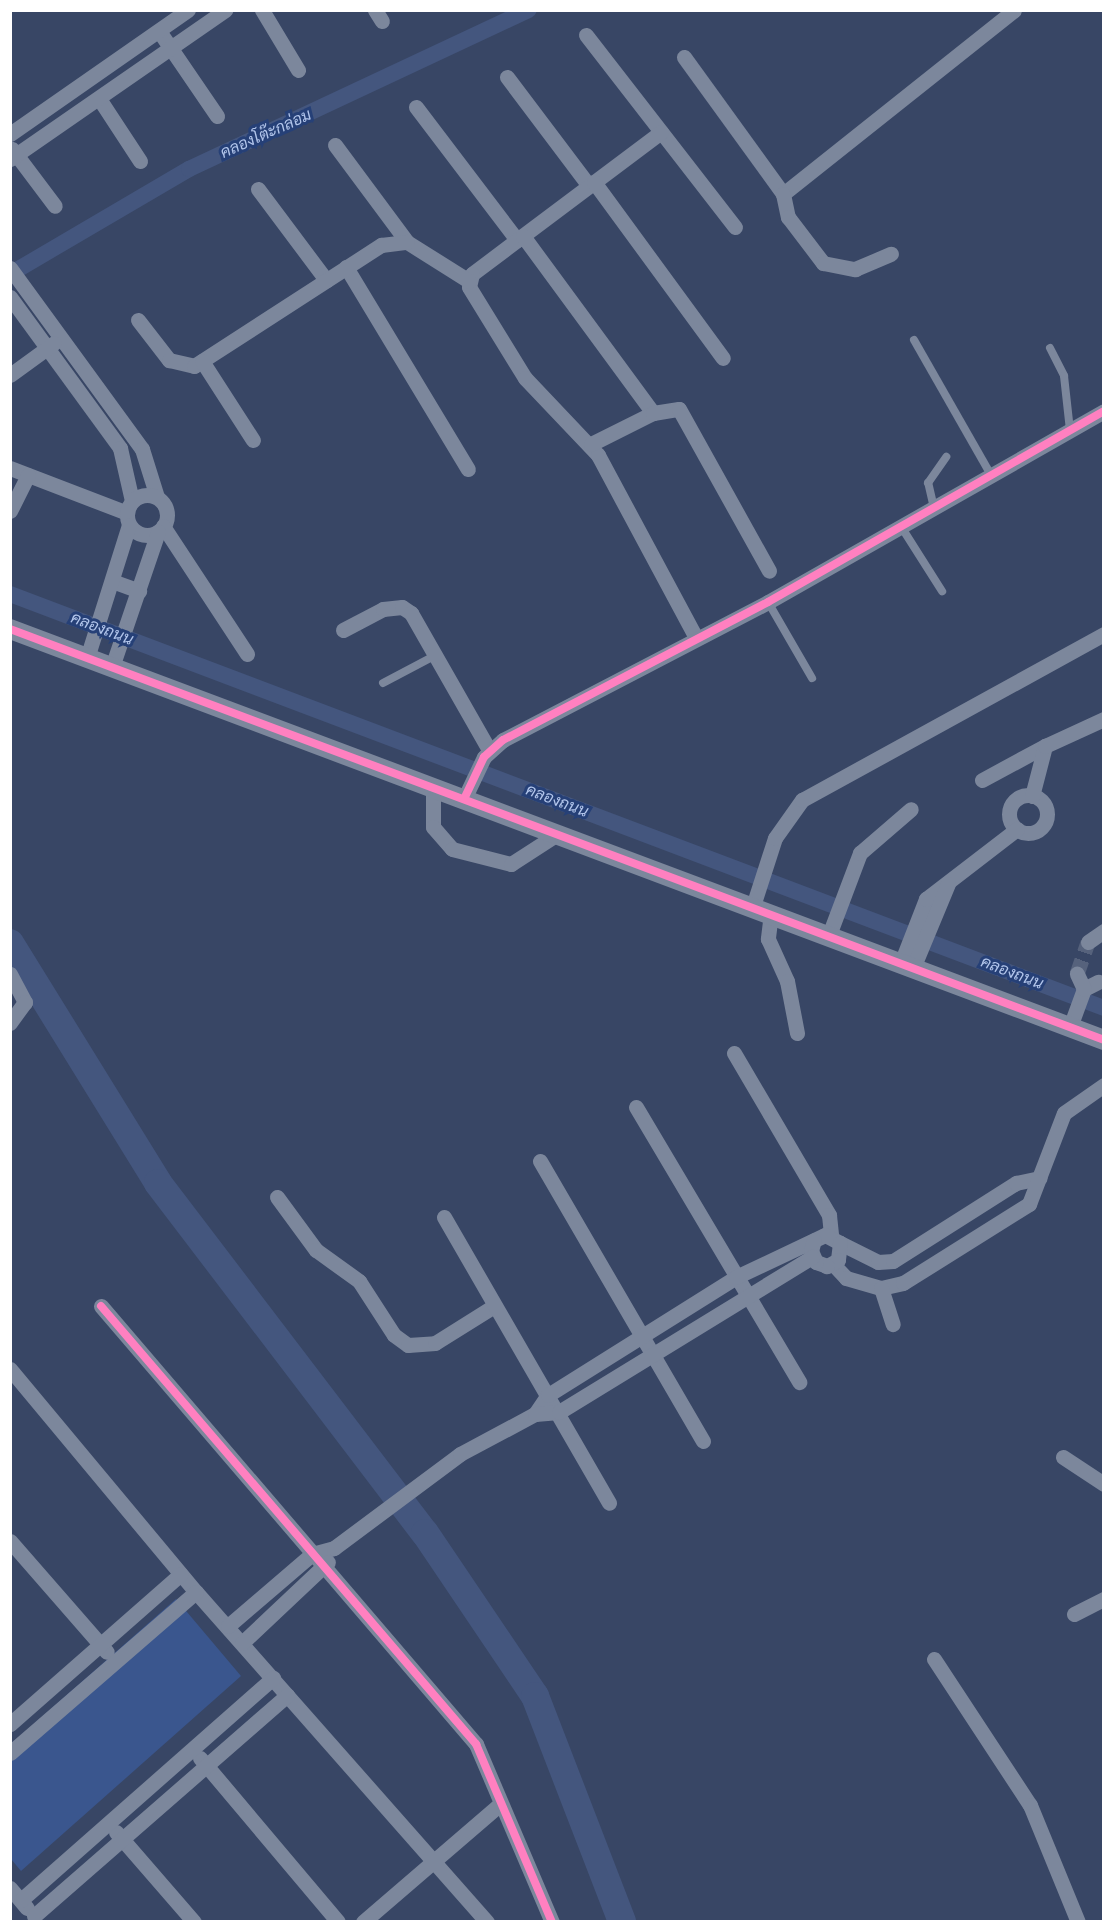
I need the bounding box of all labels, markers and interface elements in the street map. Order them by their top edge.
water label: คลองโต๊ะกล่อม [218,105,314,163]
water label: คลองถนน [68,608,136,650]
water label: คลองถนน [523,780,591,822]
water label: คลองถนน [978,952,1046,994]

